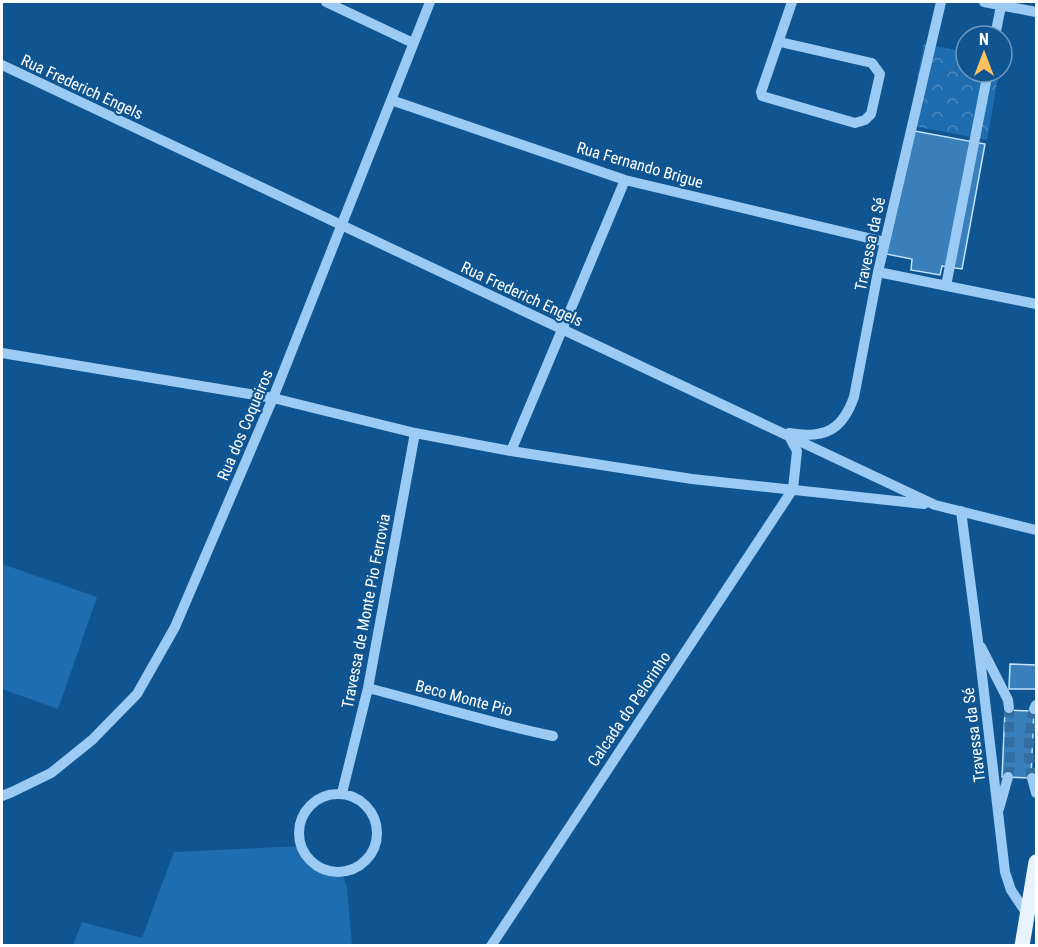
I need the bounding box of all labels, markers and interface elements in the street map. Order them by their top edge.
north arrow [954,24,1014,84]
text: N [979,30,989,49]
street label: Rua Frederich Engels [18,50,146,124]
street label: Rua Fernando Brigue [575,138,705,192]
street label: Travessa da Sé [851,196,889,292]
street label: Rua Frederich Engels [458,257,586,331]
street label: Rua dos Coqueiros [213,367,277,483]
street label: Travessa de Monte Pio Ferrovia [338,512,394,710]
street label: Calcada do Pelorinho [584,648,674,770]
street label: Beco Monte Pio [413,676,515,720]
street label: Travessa da Sé [959,687,989,783]

